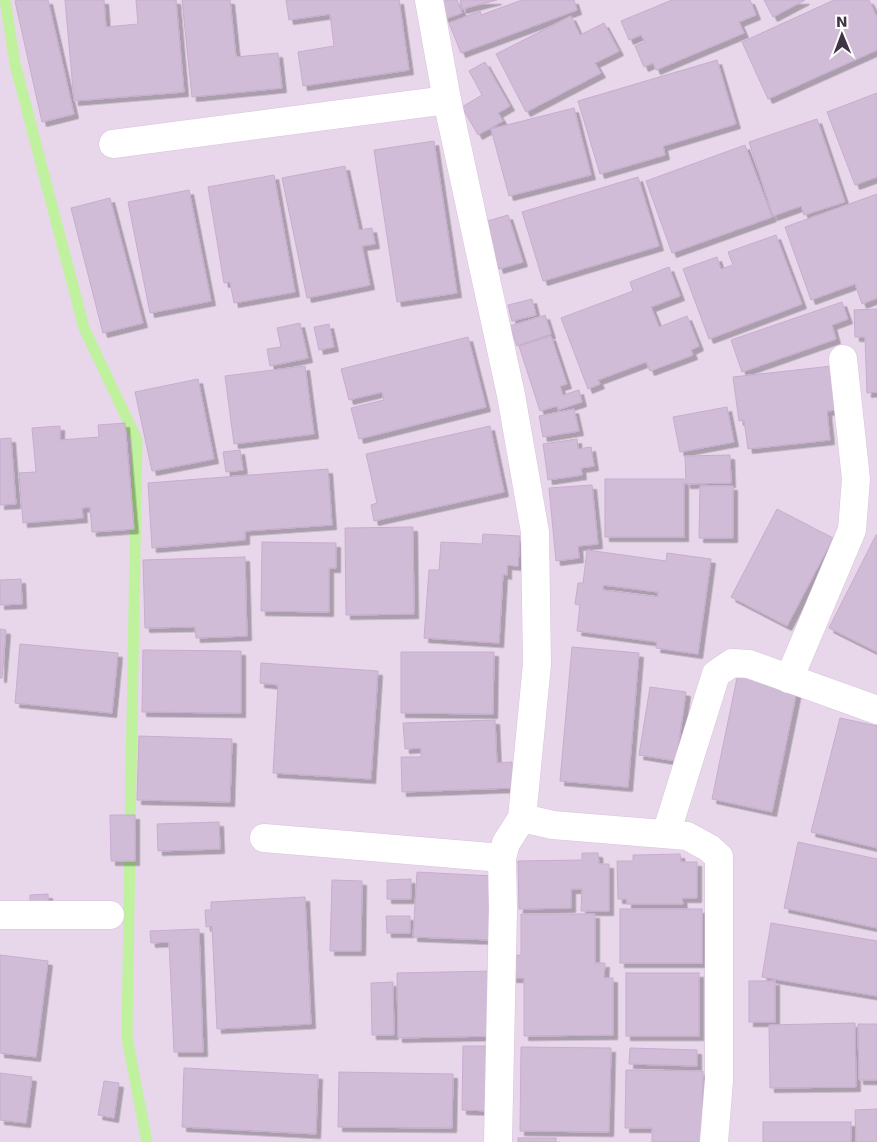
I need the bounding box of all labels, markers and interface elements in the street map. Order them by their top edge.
north arrow [817,10,867,60]
text: N [836,14,848,30]

